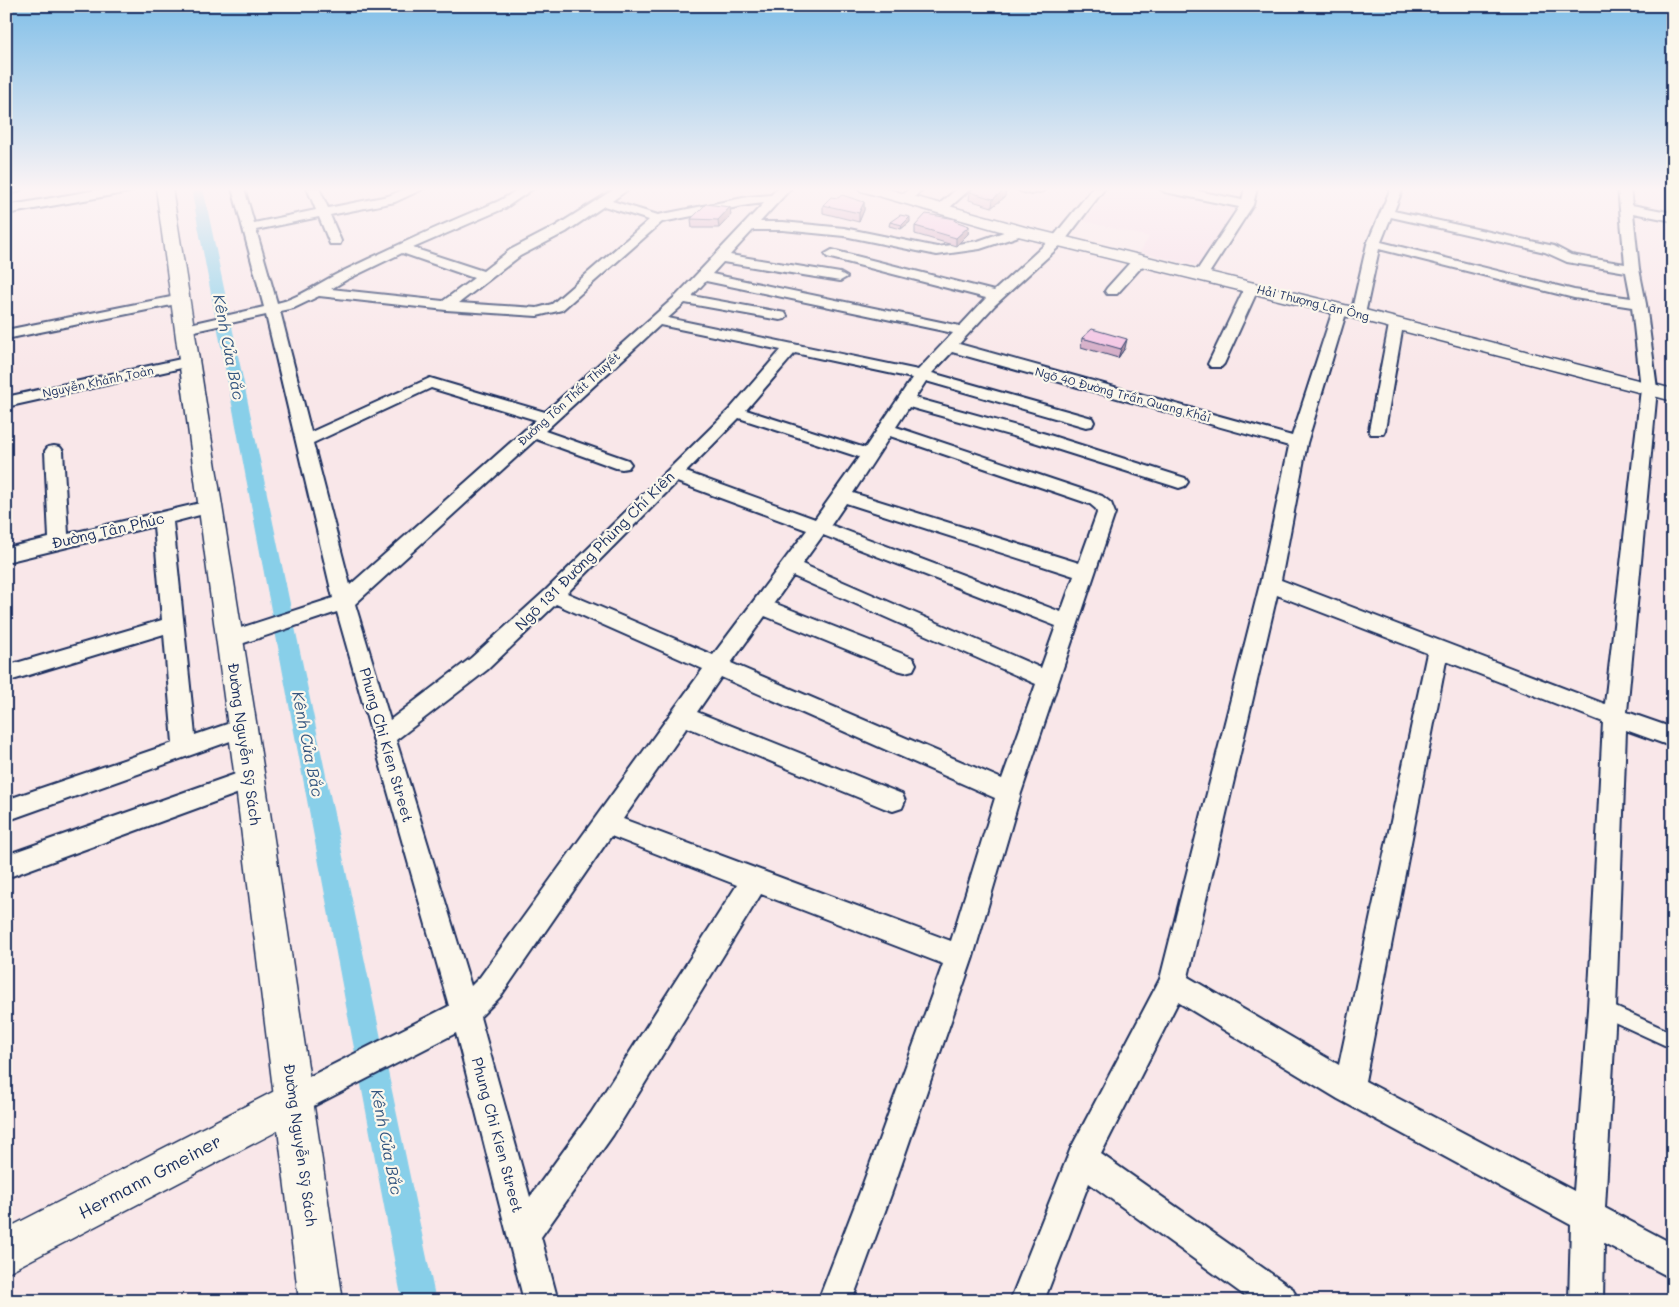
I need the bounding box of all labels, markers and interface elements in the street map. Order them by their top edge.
street label: Hải Thượng Lãn Ông [1255,280,1371,324]
water label: Kênh Cửa Bắc [209,292,250,402]
street label: Đường Tôn Thất Thuyết [514,348,623,449]
street label: Nguyễn Khánh Toàn [41,361,155,401]
street label: Ngõ 40 Đường Trần Quang Khải [1033,363,1213,425]
street label: Ngõ 131 Đường Phùng Chí Kiên [510,466,678,634]
street label: Đường Tân Phúc [49,507,166,553]
street label: Đường Nguyễn Sỹ Sách [224,661,266,826]
street label: Phung Chi Kien Street [355,665,419,824]
water label: Kênh Cửa Bắc [288,689,329,799]
street label: Phung Chi Kien Street [468,1055,528,1215]
street label: Đường Nguyễn Sỹ Sách [280,1062,322,1227]
water label: Kênh Cửa Bắc [367,1087,408,1197]
street label: Hermann Gmeiner [74,1128,225,1224]

